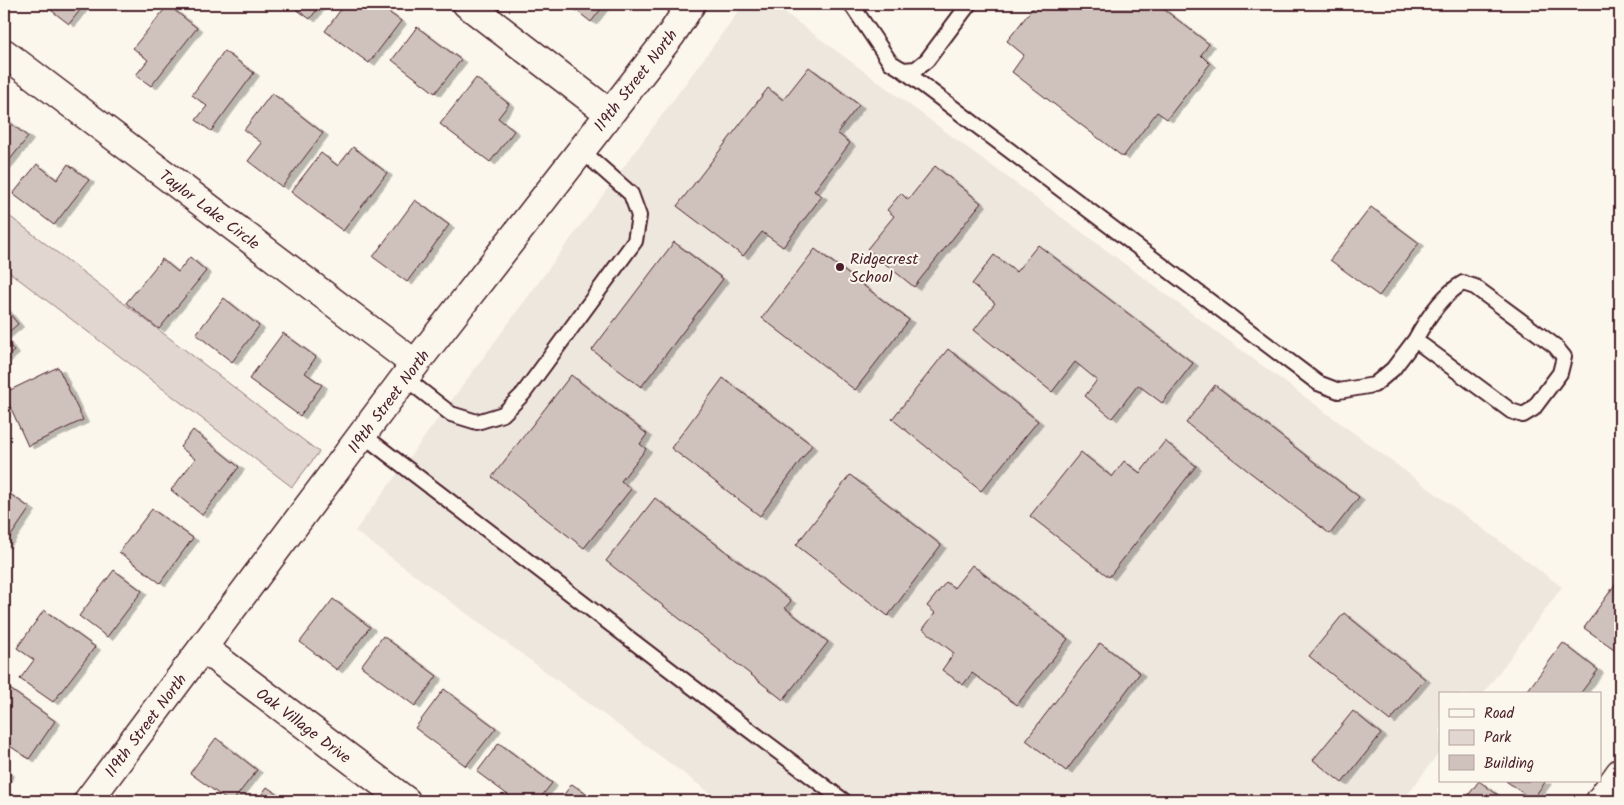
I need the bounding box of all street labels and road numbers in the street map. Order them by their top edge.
street label: 119th Street North [588,24,684,138]
street label: Taylor Lake Circle [153,164,265,257]
street label: 119th Street North [342,345,437,459]
street label: 119th Street North [99,669,194,783]
street label: Oak Village Drive [250,682,356,770]

